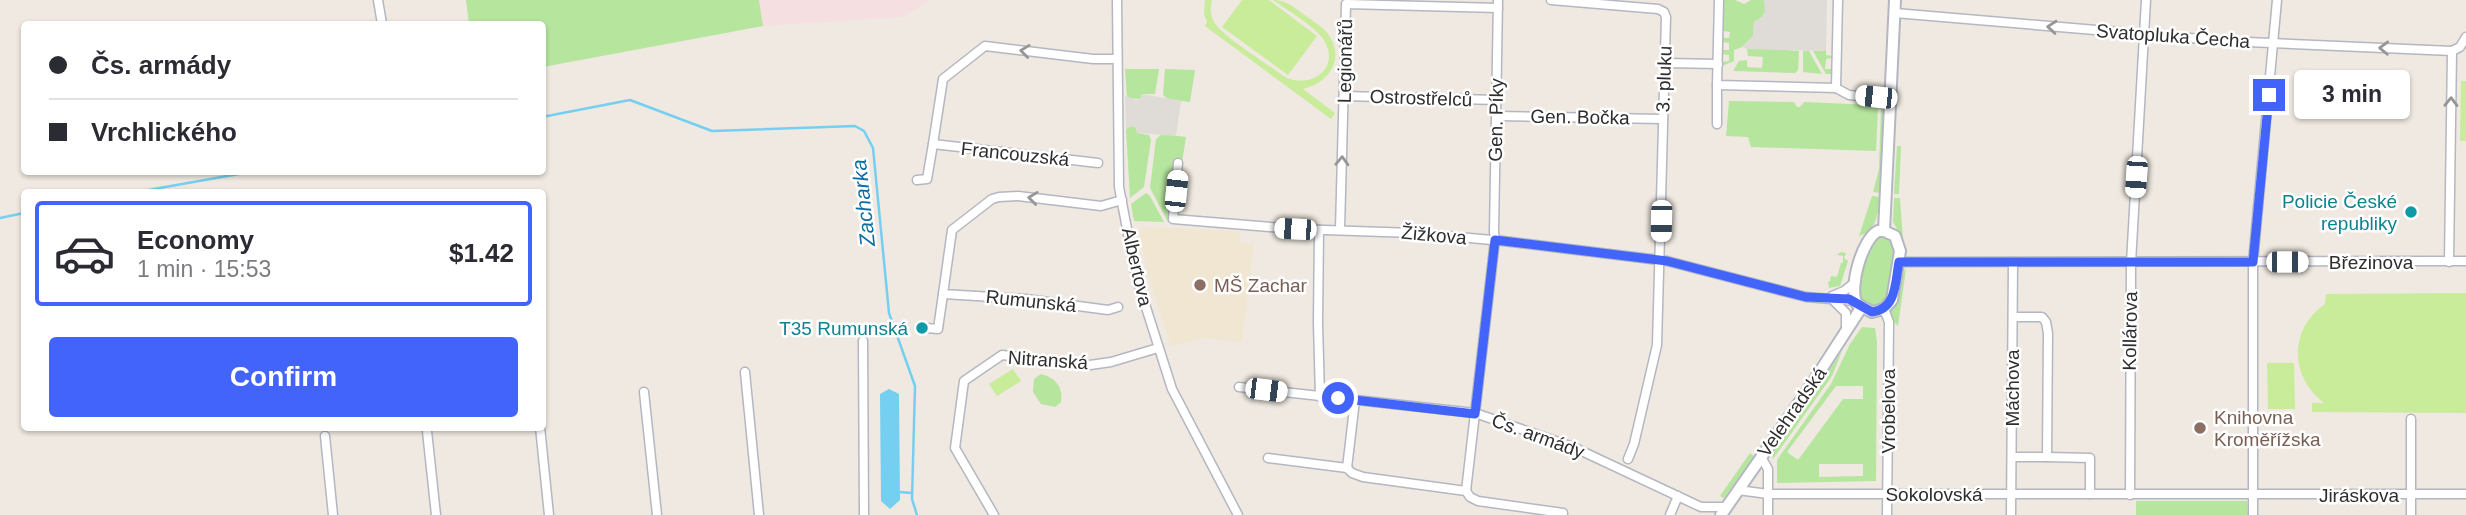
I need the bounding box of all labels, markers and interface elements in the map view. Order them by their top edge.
street label: Legionářů [1334,19,1356,103]
one-way arrow [2047,19,2058,34]
street label: Svatopluka Čecha [2095,20,2251,52]
one-way arrow [2378,41,2389,56]
one-way arrow [1019,43,1031,58]
street label: 3. pluku [1652,45,1676,113]
text: Čs. armády [91,50,231,80]
callout: 3 min [2294,70,2409,119]
street label: Gen. Píky [1485,78,1507,162]
route end [2253,79,2285,111]
text: 3 min [2322,81,2382,107]
car [1855,84,1898,110]
street label: Ostrostřelců [1369,86,1473,110]
one-way arrow [2443,97,2459,107]
street label: Gen. Bočka [1530,106,1630,128]
text: Vrchlického [91,117,237,147]
street label: Francouzská [960,138,1071,170]
one-way arrow [1335,155,1350,166]
car [2125,155,2148,199]
water label: Zacharka [847,158,879,249]
car [1164,169,1189,213]
one-way arrow [1027,191,1039,206]
place label: Policie České republiky [2282,191,2397,234]
car [1651,200,1672,242]
marker: Policie České republiky [2403,204,2419,220]
car [1274,217,1317,241]
icon: car [53,222,116,285]
street label: Žižkova [1400,222,1468,248]
text: Economy [137,225,254,255]
street label: Albertova [1118,226,1156,309]
text: $1.42 [449,238,514,268]
car [2267,252,2309,273]
street label: Březinova [2329,252,2414,273]
text: 1 min · 15:53 [137,256,271,282]
place label: MŠ Zachar [1214,275,1308,296]
marker: MŠ Zachar [1192,277,1208,293]
street label: Rumunská [985,286,1078,316]
street label: Kollárova [2119,291,2141,371]
place label: T35 Rumunská [779,318,908,339]
marker: T35 Rumunská [914,320,930,336]
button: Confirm [49,337,518,417]
street label: Nitranská [1007,347,1089,373]
street label: Máchova [2002,349,2023,427]
street label: Velehradská [1753,363,1831,461]
street label: Vrobelova [1878,368,1899,453]
car [1244,377,1289,403]
route start [1322,382,1354,414]
place label: Knihovna Kroměřížska [2214,407,2321,450]
street label: Čs. armády [1489,410,1588,463]
marker: Knihovna Kroměřížska [2192,420,2208,436]
street label: Sokolovská [1885,484,1983,505]
street label: Jiráskova [2319,485,2400,506]

